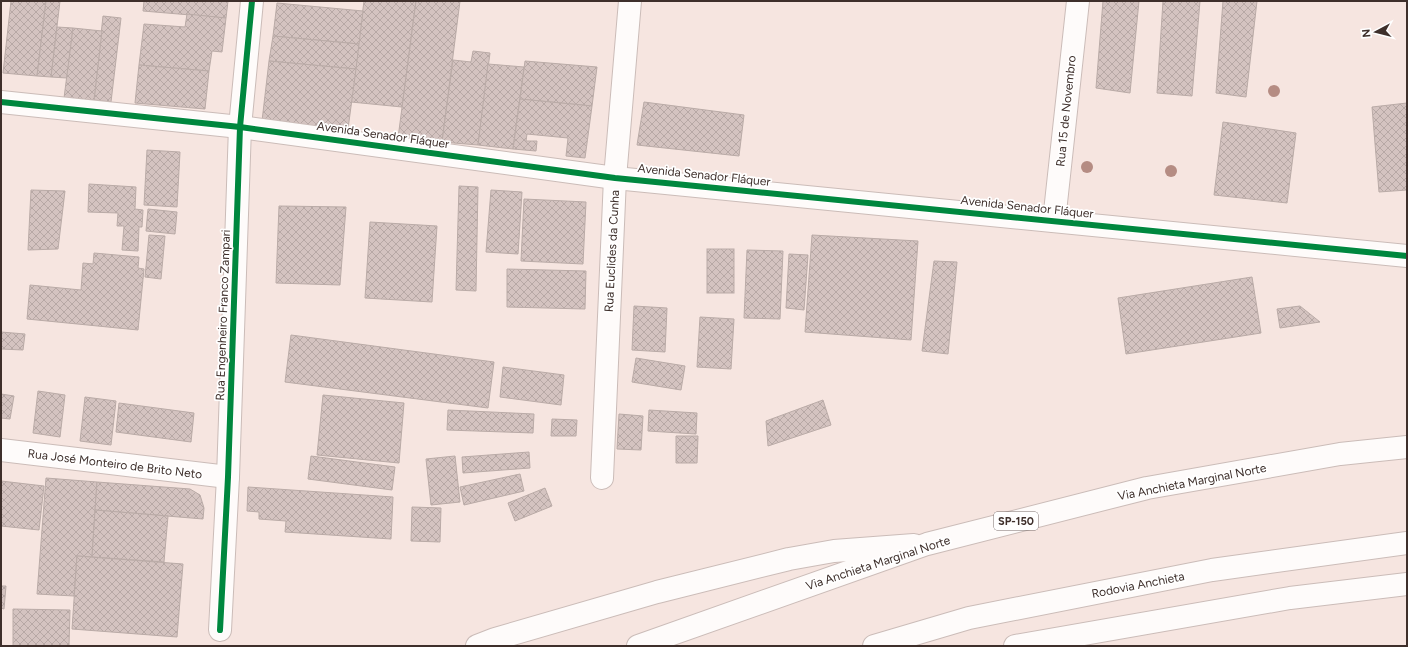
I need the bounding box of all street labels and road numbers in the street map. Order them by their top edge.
street label: Rua 15 de Novembro [1053,55,1079,167]
street label: Avenida Senador Fláquer [316,119,450,151]
street label: Avenida Senador Fláquer [637,161,771,189]
street label: Rua Euclides da Cunha [602,190,622,312]
street label: Avenida Senador Fláquer [960,193,1094,221]
street label: Rua Engenheiro Franco Zampari [213,229,233,401]
street label: Rua José Monteiro de Brito Neto [27,446,203,482]
street label: Via Anchieta Marginal Norte [1117,461,1268,503]
road number: SP-150 [994,512,1038,530]
street label: Via Anchieta Marginal Norte [804,533,952,593]
street label: Rodovia Anchieta [1090,569,1186,601]

